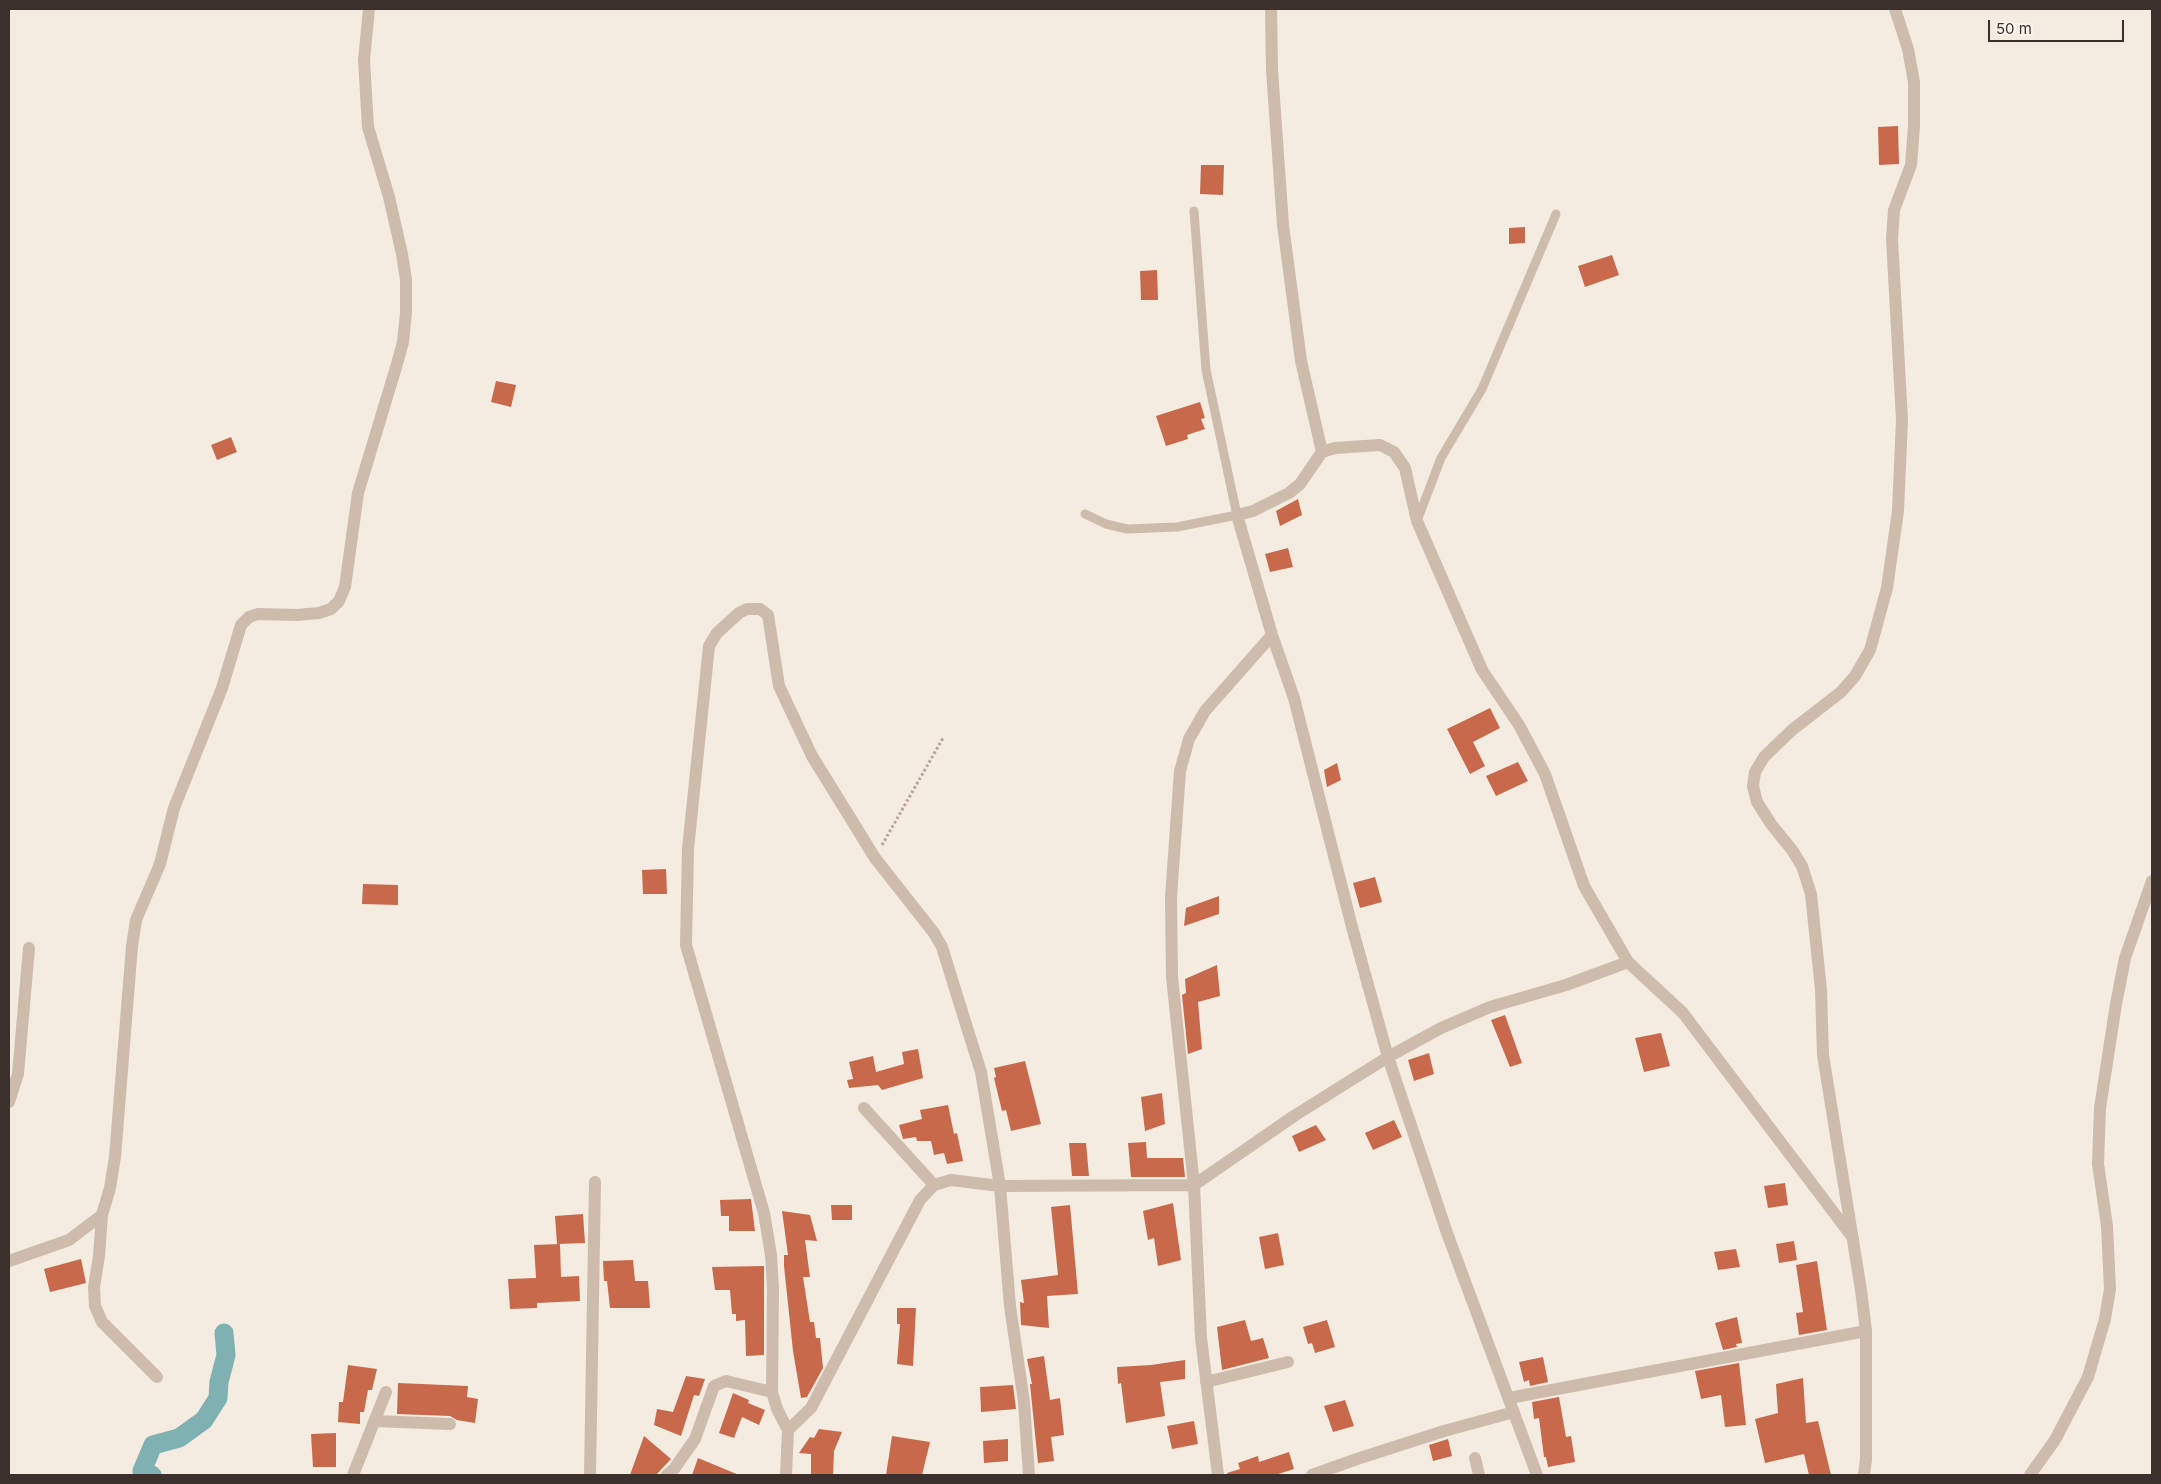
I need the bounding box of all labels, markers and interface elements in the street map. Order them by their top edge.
scale bar [1991,10,2127,42]
text: 50 m [1996,19,2032,38]

